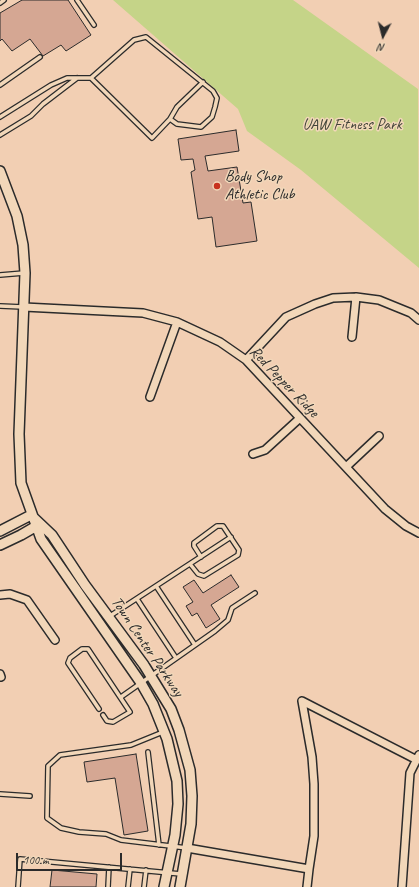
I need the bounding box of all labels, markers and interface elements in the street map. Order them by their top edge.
north arrow [363,16,403,56]
text: N [377,41,386,55]
park label: UAW Fitness Park [302,115,402,135]
place label: Body Shop Athletic Club [225,167,294,205]
marker: Body Shop Athletic Club [212,181,222,191]
street label: Red Pepper Ridge [245,342,323,422]
street label: Town Center Parkway [107,593,187,701]
scale bar [18,845,124,871]
text: 100 m [23,852,49,868]

